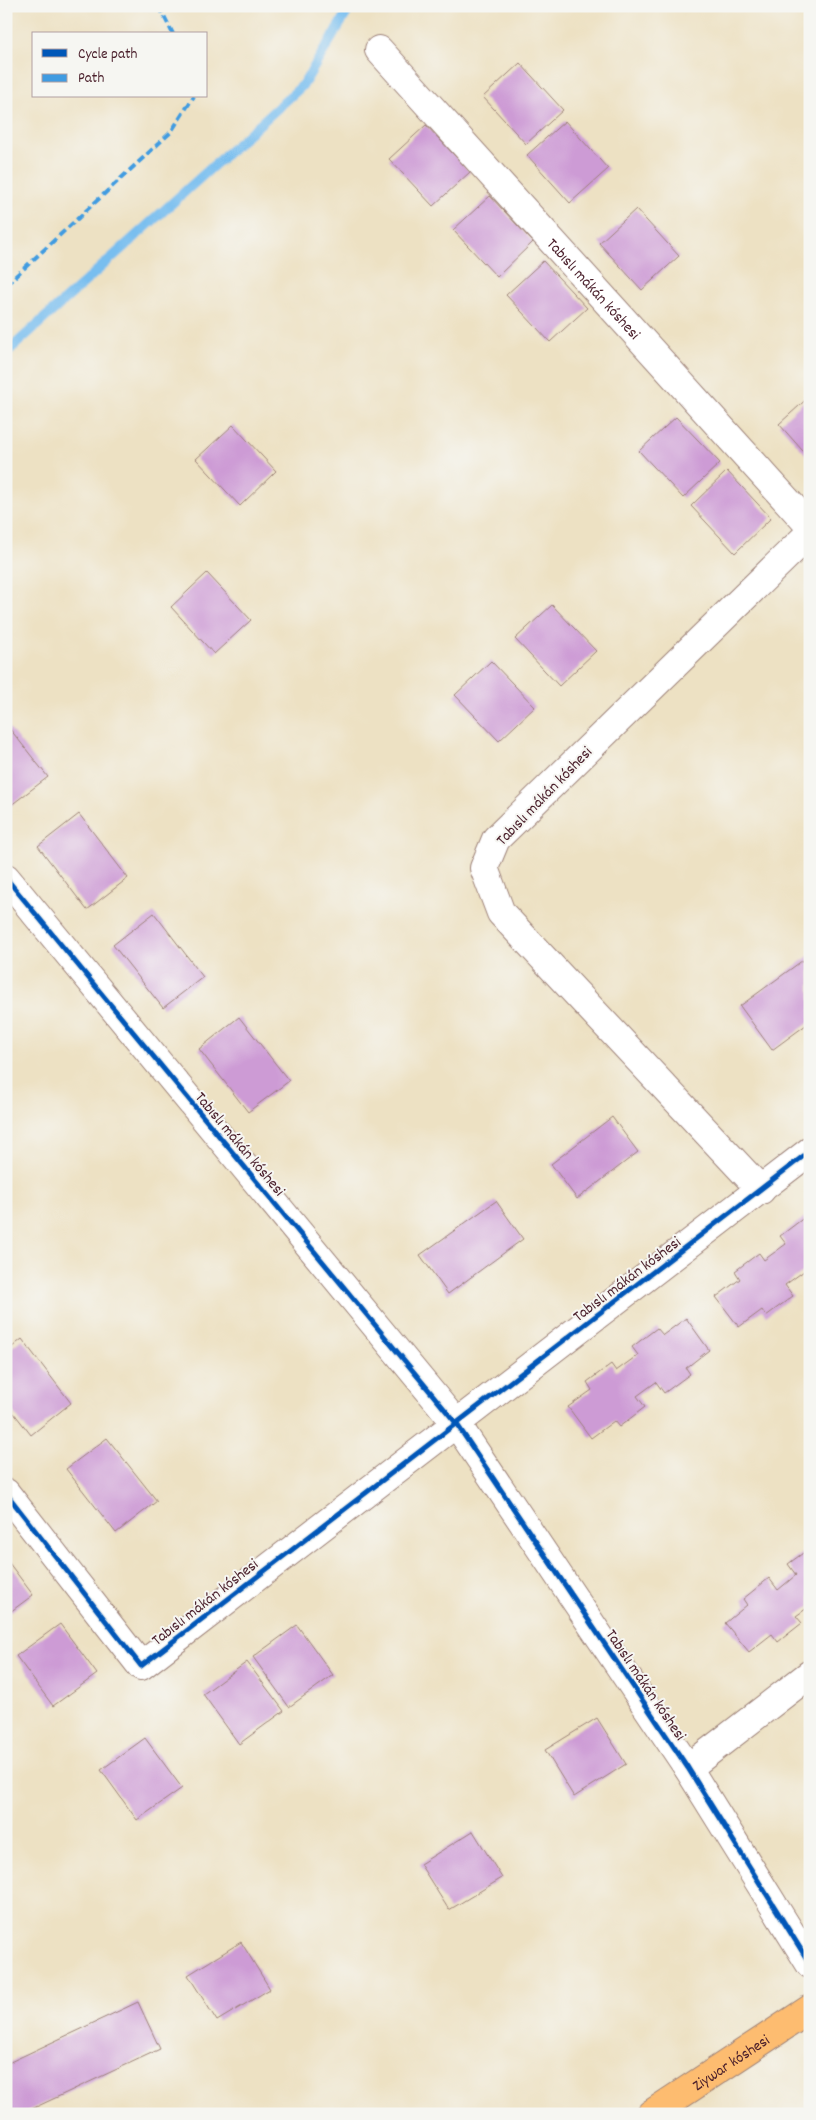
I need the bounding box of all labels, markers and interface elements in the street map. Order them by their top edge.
legend [32,32,208,98]
text: Cycle path [78,44,138,66]
text: Path [78,68,104,90]
street label: Tabıslı mákán kóshesi [540,234,645,346]
street label: Tabıslı mákán kóshesi [491,742,598,851]
street label: Tabıslı mákán kóshesi [189,1087,290,1202]
street label: Tabıslı mákán kóshesi [569,1232,686,1328]
street label: Tabıslı mákán kóshesi [147,1554,264,1652]
street label: Tabıslı mákán kóshesi [599,1625,691,1746]
street label: Ziywar kóshesi [688,2030,775,2098]

